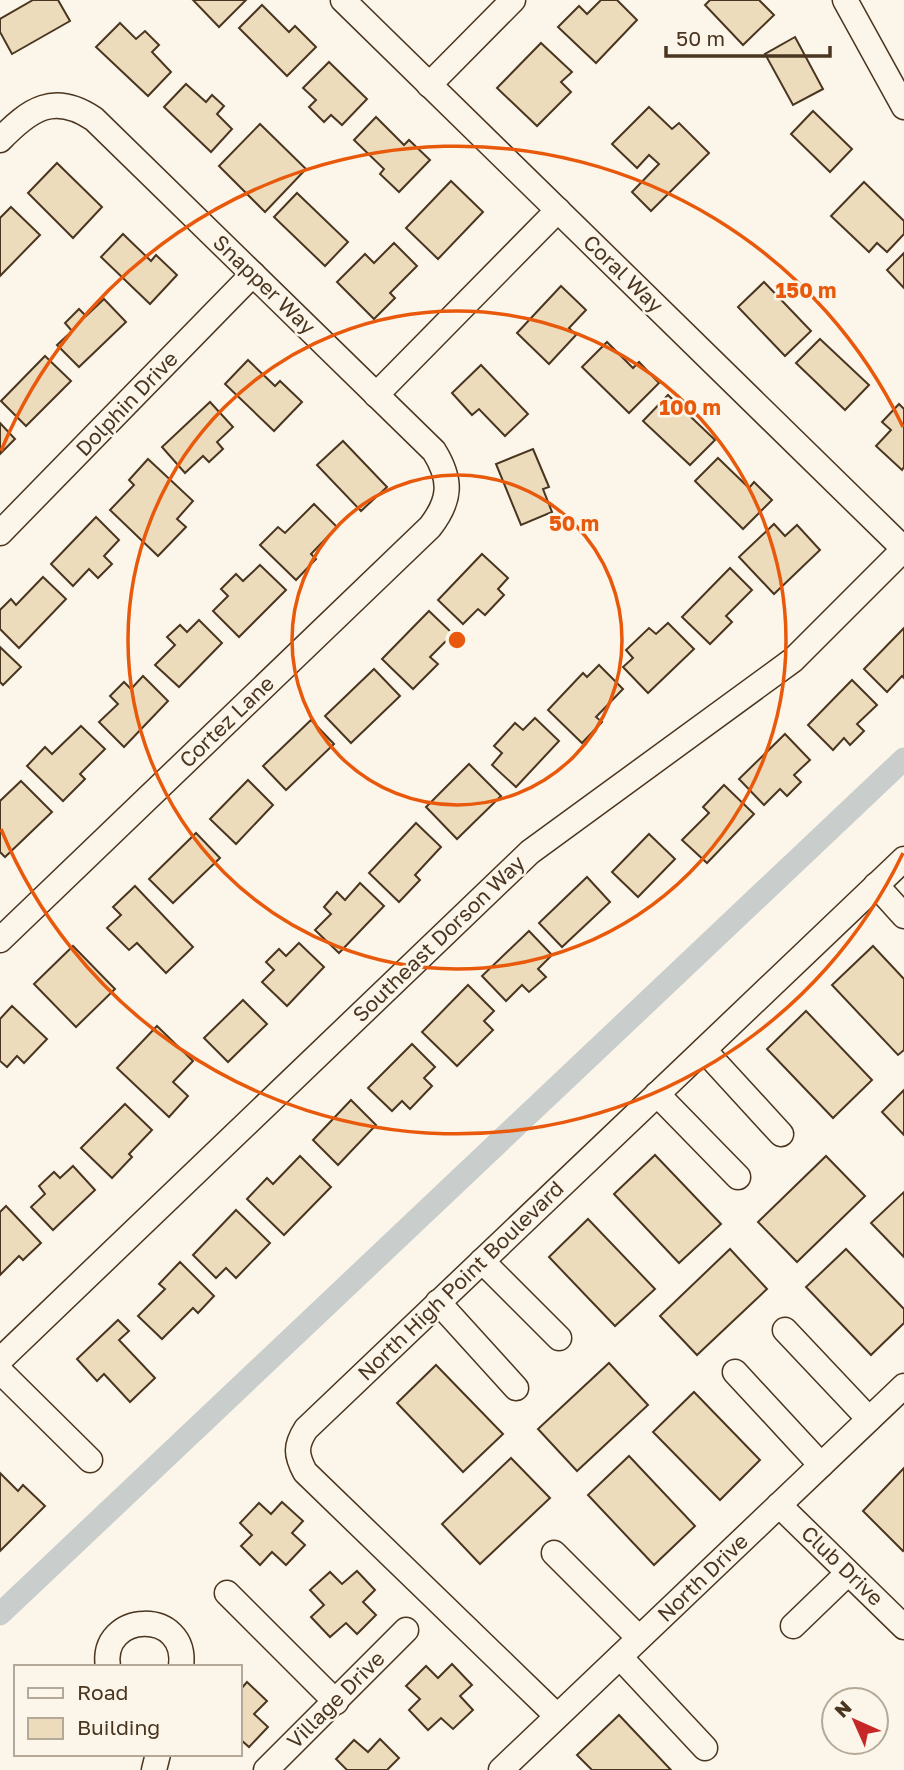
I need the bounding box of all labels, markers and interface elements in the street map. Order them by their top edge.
scale bar [666,14,830,58]
text: 50 m [676,25,725,51]
street label: Snapper Way [208,229,321,340]
street label: Coral Way [578,229,669,318]
text: 150 m [776,277,836,303]
street label: Dolphin Drive [70,345,183,461]
text: 100 m [659,394,721,420]
text: 50 m [549,510,599,536]
centre of rings [445,628,469,652]
street label: Cortez Lane [174,670,279,773]
street label: Southeast Dorson Way [347,849,530,1027]
street label: North High Point Boulevard [352,1175,569,1386]
street label: Club Drive [796,1520,889,1611]
street label: North Drive [652,1528,753,1627]
street label: Village Drive [281,1645,390,1754]
legend [14,1665,242,1756]
text: Road [77,1679,128,1705]
north arrow [820,1686,890,1756]
text: N [829,1695,856,1722]
text: Building [77,1714,160,1740]

